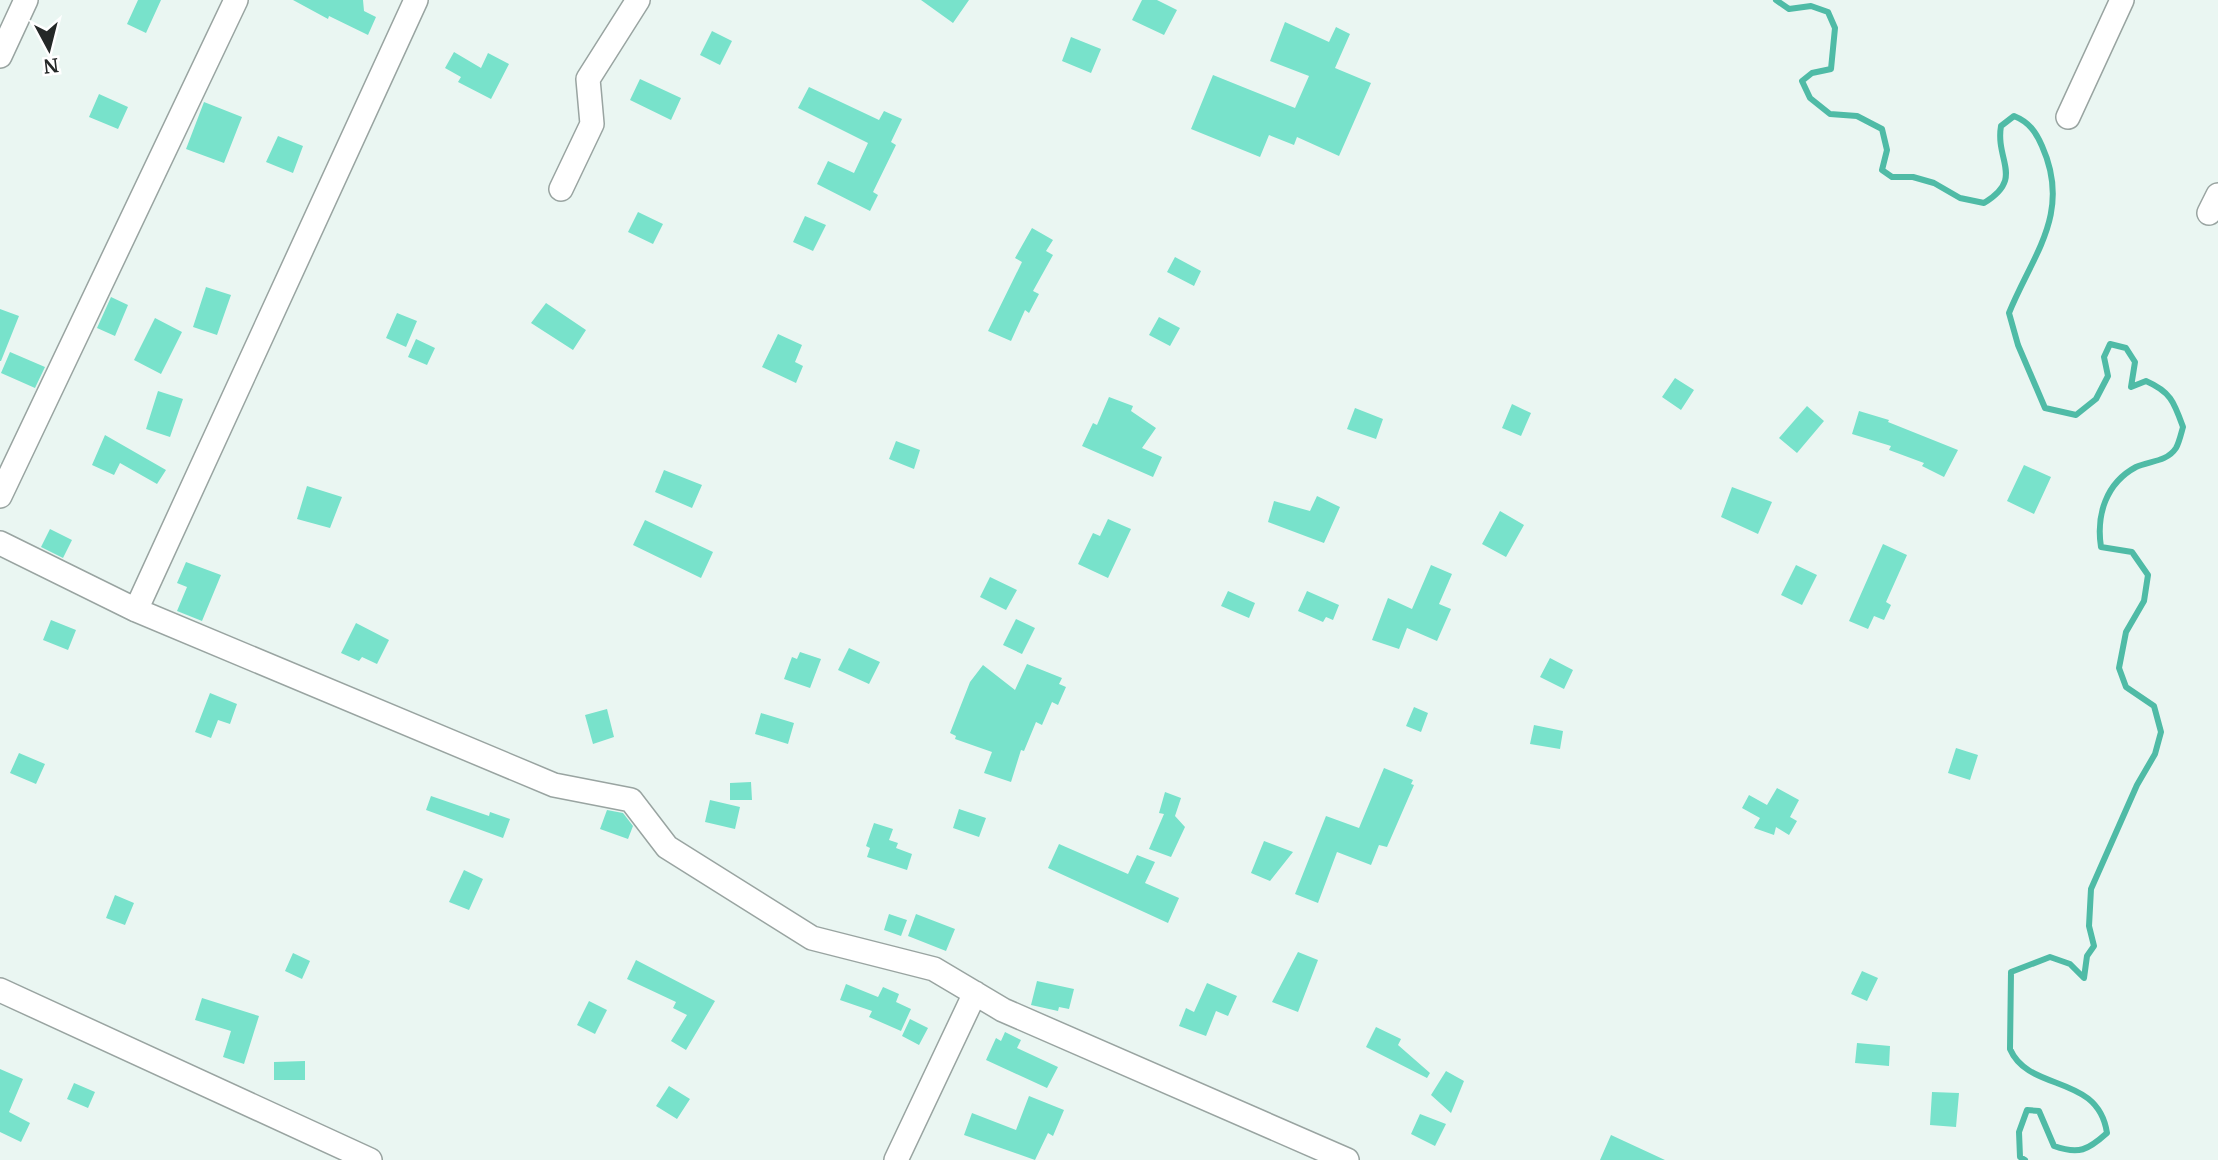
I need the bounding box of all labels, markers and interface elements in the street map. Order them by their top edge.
north arrow [14,14,84,84]
text: N [42,53,60,79]

